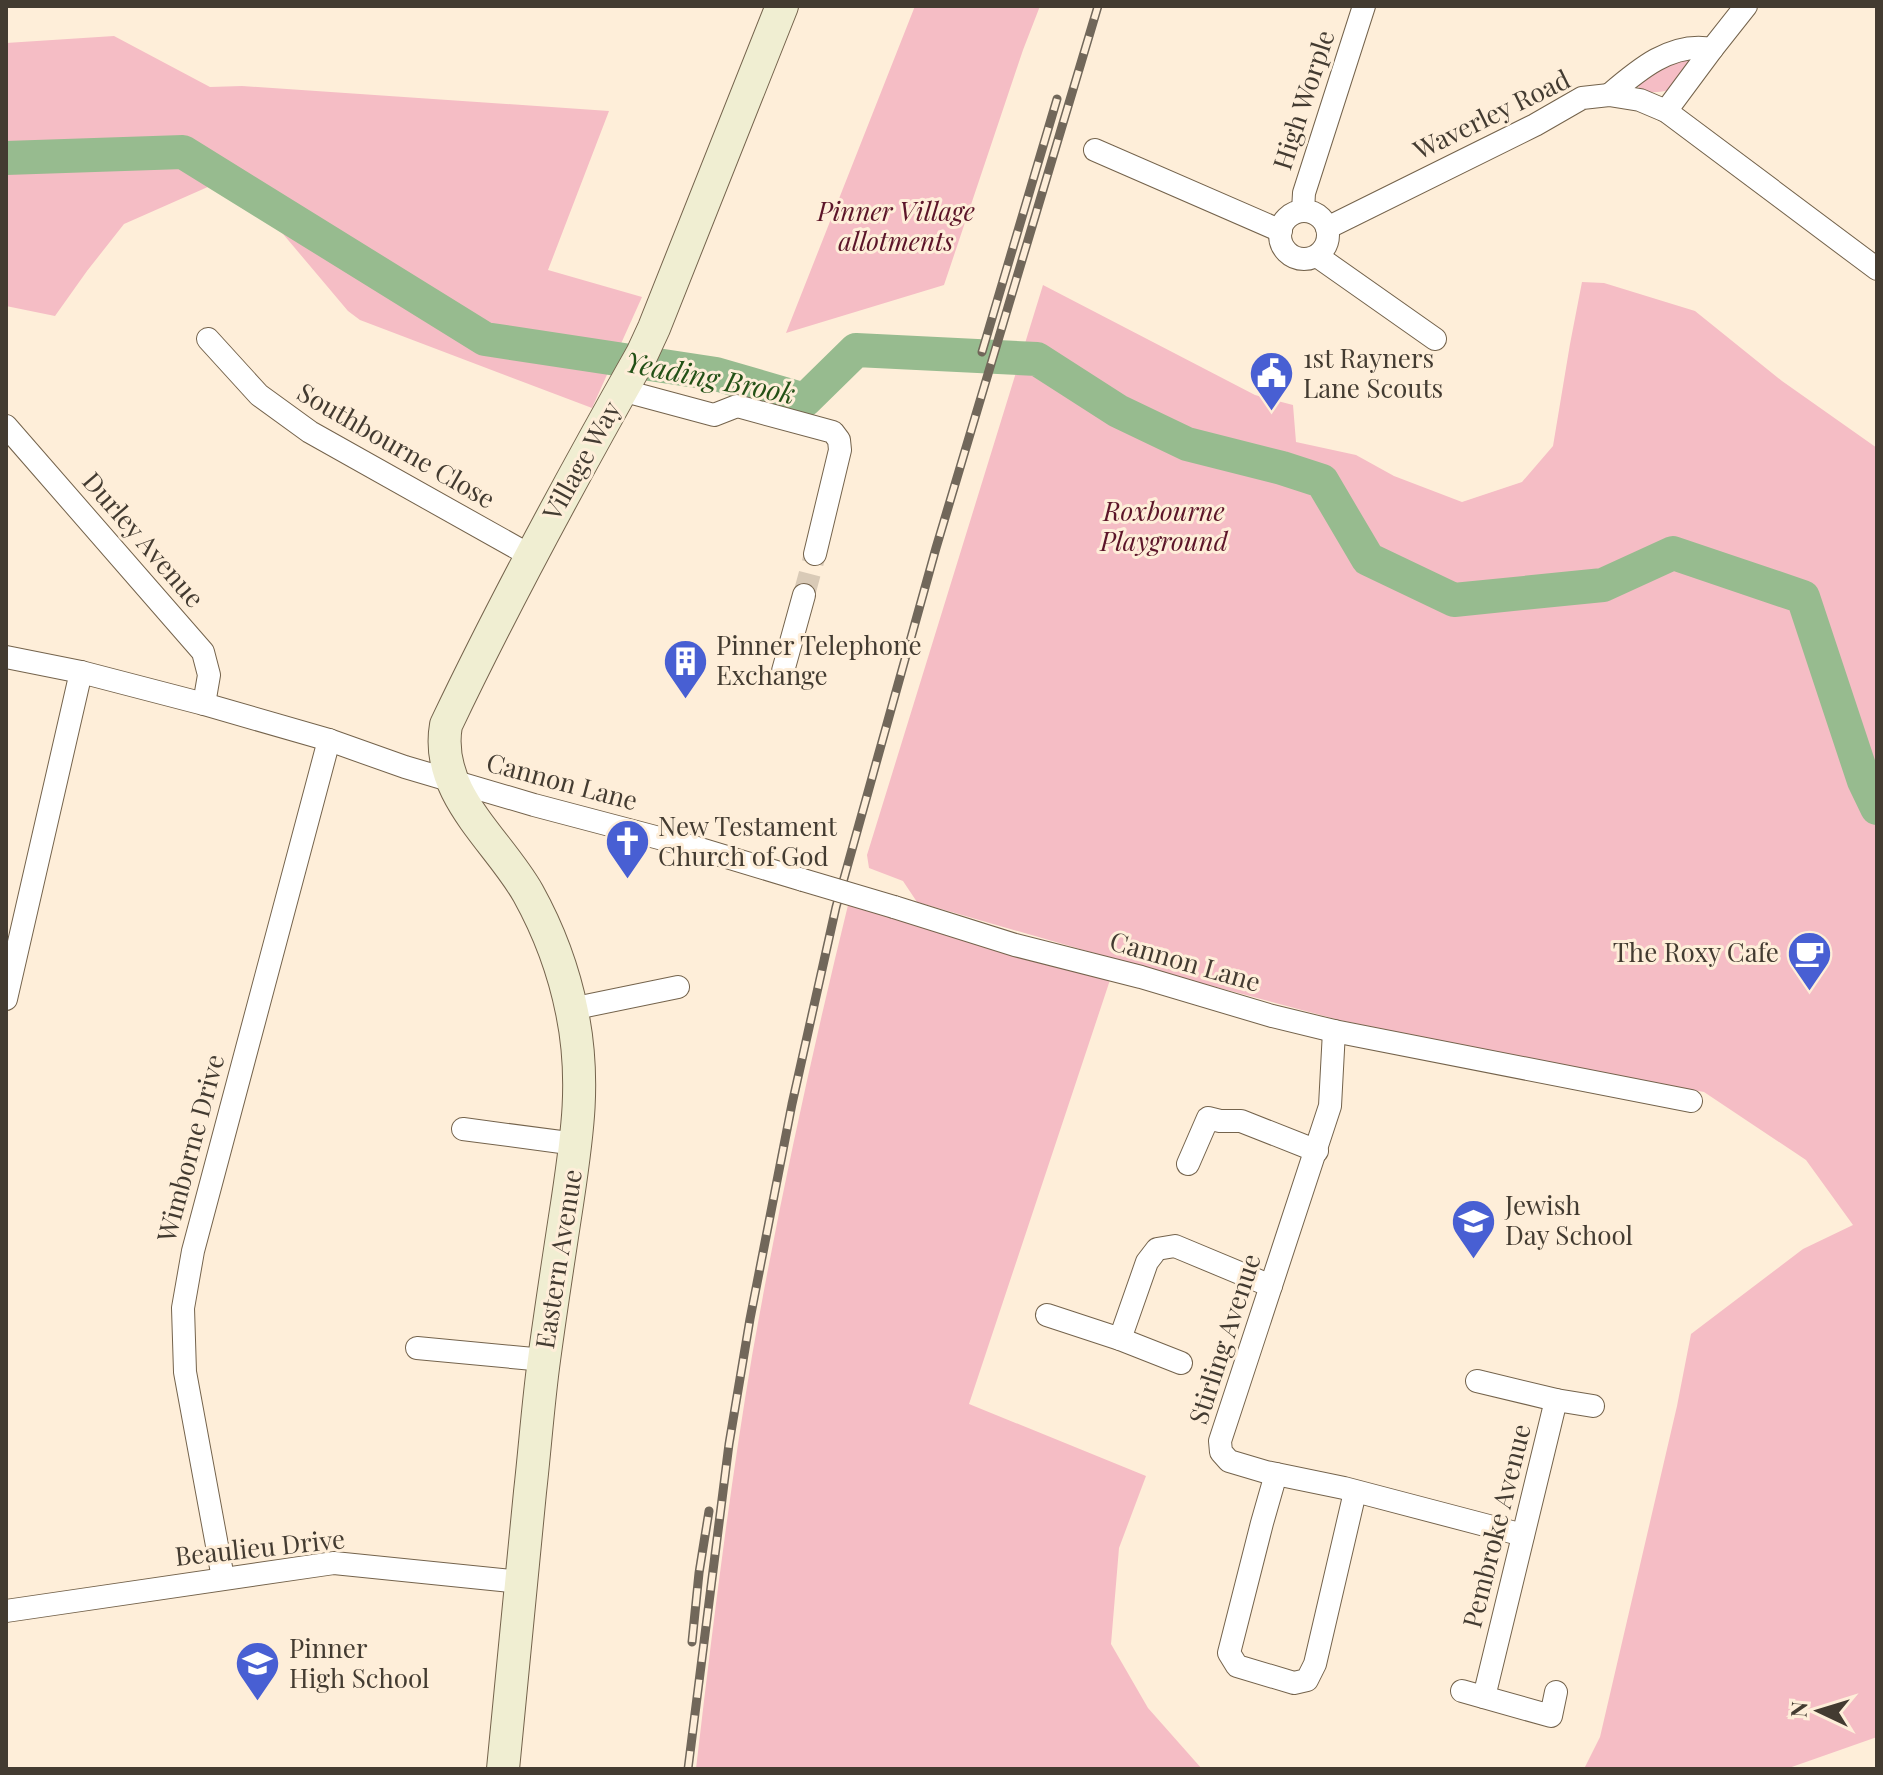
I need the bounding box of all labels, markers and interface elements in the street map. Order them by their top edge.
street label: High Worple [1264,25,1342,174]
street label: Waverley Road [1406,61,1575,167]
park label: Pinner Village allotments [816,193,975,258]
place label: 1st Rayners Lane Scouts [1303,340,1443,405]
water label: Yeading Brook [622,342,799,411]
public building icon: 1st Rayners Lane Scouts [1248,350,1296,413]
street label: Southbourne Close [292,374,502,516]
street label: Village Way [533,394,628,527]
street label: Durley Avenue [76,464,213,614]
park label: Roxbourne Playground [1099,493,1229,558]
place label: Pinner Telephone Exchange [716,627,922,692]
building icon: Pinner Telephone Exchange [661,637,709,700]
street label: Cannon Lane [483,744,642,818]
place label: New Testament Church of God [658,808,838,873]
church icon: New Testament Church of God [603,818,651,881]
street label: Cannon Lane [1106,922,1265,999]
cafe icon: The Roxy Cafe [1786,929,1834,992]
place label: The Roxy Cafe [1613,934,1779,969]
street label: Wimborne Drive [147,1050,231,1246]
street label: Eastern Avenue [526,1167,589,1351]
place label: Jewish Day School [1504,1187,1633,1252]
school or university icon: Jewish Day School [1450,1197,1498,1260]
street label: Stirling Avenue [1180,1249,1268,1428]
street label: Pembroke Avenue [1453,1420,1538,1631]
street label: Beaulieu Drive [173,1520,347,1573]
place label: Pinner High School [289,1630,429,1695]
school or university icon: Pinner High School [234,1640,282,1703]
north arrow [1779,1671,1859,1751]
text: N [1783,1700,1814,1719]

